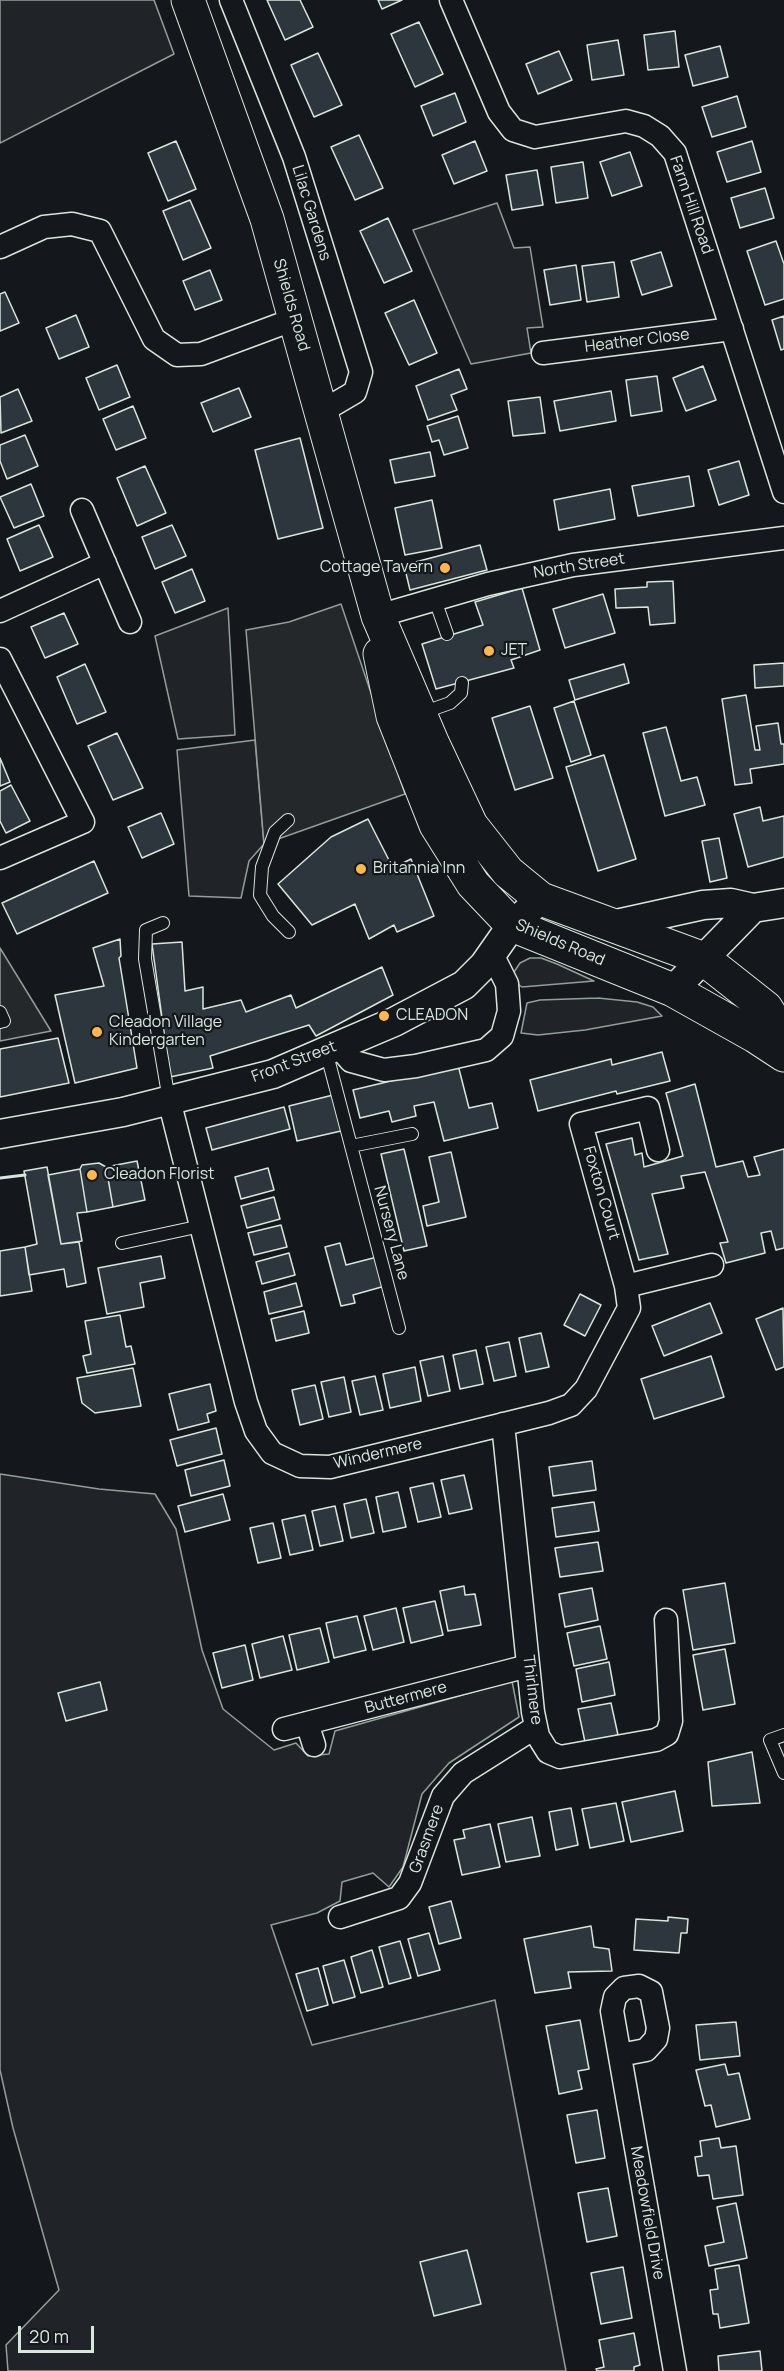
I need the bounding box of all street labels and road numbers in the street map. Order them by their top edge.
street label: Farm Hill Road [665,153,717,257]
street label: Lilac Gardens [287,163,335,263]
street label: Shields Road [269,257,313,353]
street label: Heather Close [583,325,691,357]
street label: North Street [532,549,626,583]
street label: Shields Road [512,916,608,970]
street label: Front Street [249,1037,339,1087]
street label: Foxton Court [578,1144,624,1242]
street label: Nursery Lane [369,1184,413,1282]
street label: Windermere [332,1434,424,1474]
street label: Thirlmere [518,1654,546,1726]
street label: Buttermere [363,1678,449,1718]
street label: Grasmere [406,1802,448,1876]
street label: Meadowfield Drive [626,2145,668,2281]

